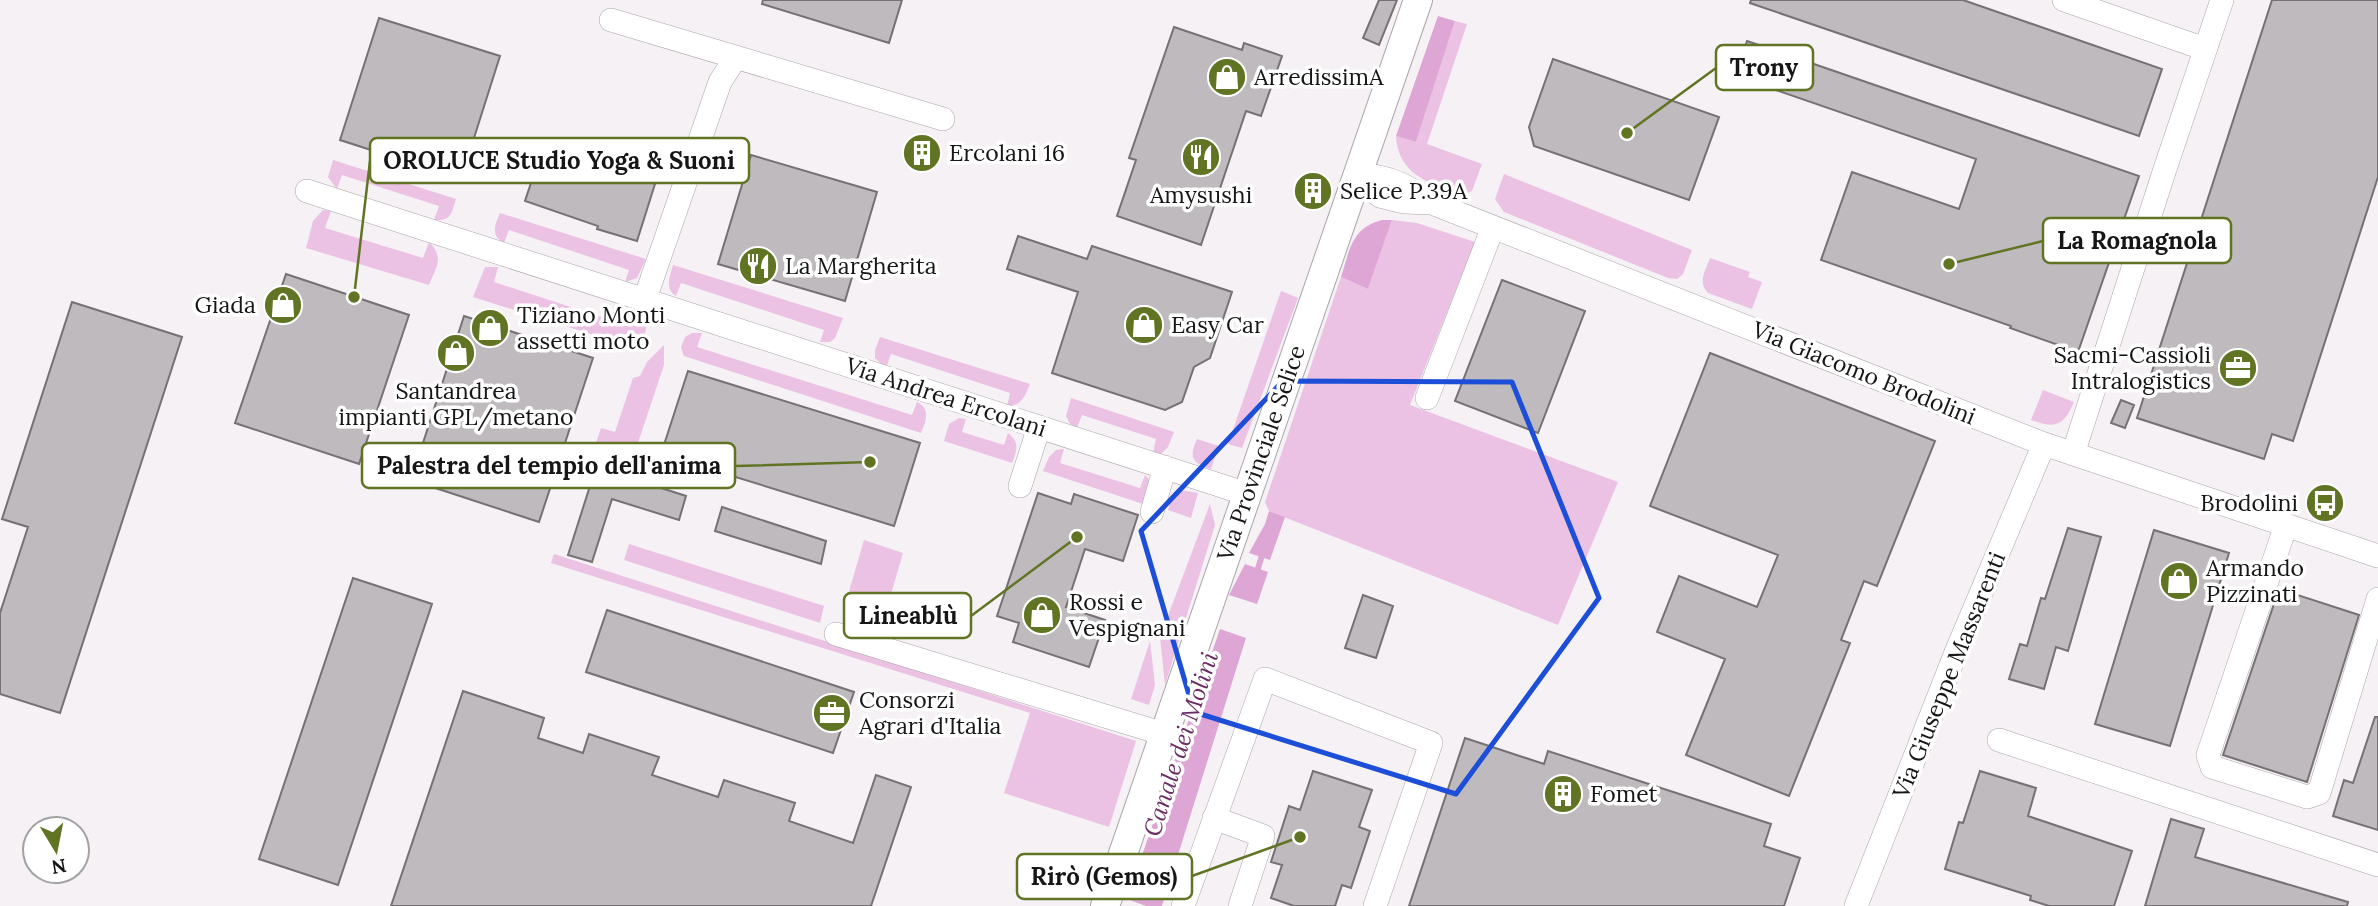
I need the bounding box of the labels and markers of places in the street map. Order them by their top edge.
callout: Trony [1716,45,1813,90]
shop icon: ArredissimA [1206,56,1248,98]
place label: ArredissimA [1253,62,1384,91]
building icon: Ercolani 16 [901,132,943,174]
restaurant icon: Amysushi [1180,136,1222,178]
callout: OROLUCE Studio Yoga & Suoni [370,138,749,183]
place label: Ercolani 16 [949,138,1065,167]
building icon: Selice P.39A [1292,170,1334,212]
place label: Selice P.39A [1340,176,1468,205]
place label: Amysushi [1149,180,1252,209]
callout: La Romagnola [2043,218,2231,263]
restaurant icon: La Margherita [737,245,779,287]
place label: La Margherita [785,251,937,280]
shop icon: Giada [262,284,304,326]
place label: Giada [195,290,256,319]
place label: Tiziano Monti assetti moto [517,300,665,355]
shop icon: Easy Car [1123,304,1165,346]
shop icon: Tiziano Monti assetti moto [469,307,511,349]
place label: Easy Car [1171,310,1264,339]
shop icon: Santandrea impianti GPL/metano [435,332,477,374]
place label: Sacmi-Cassioli Intralogistics [2054,340,2211,395]
office icon: Sacmi-Cassioli Intralogistics [2217,347,2259,389]
place label: Santandrea impianti GPL/metano [339,376,573,432]
callout: Palestra del tempio dell'anima [362,443,735,488]
bus stop icon: Brodolini [2304,482,2346,524]
place label: Brodolini [2200,488,2298,517]
place label: Armando Pizzinati [2205,553,2304,608]
shop icon: Armando Pizzinati [2158,560,2200,602]
place label: Rossi e Vespignani [1068,587,1185,642]
callout: Lineablù [844,593,971,638]
shop icon: Rossi e Vespignani [1021,594,1063,636]
place label: Consorzi Agrari d'Italia [858,685,1002,740]
office icon: Consorzi Agrari d'Italia [811,692,853,734]
building icon: Fomet [1542,773,1584,815]
place label: Fomet [1590,779,1658,808]
callout: Rirò (Gemos) [1017,854,1192,899]

